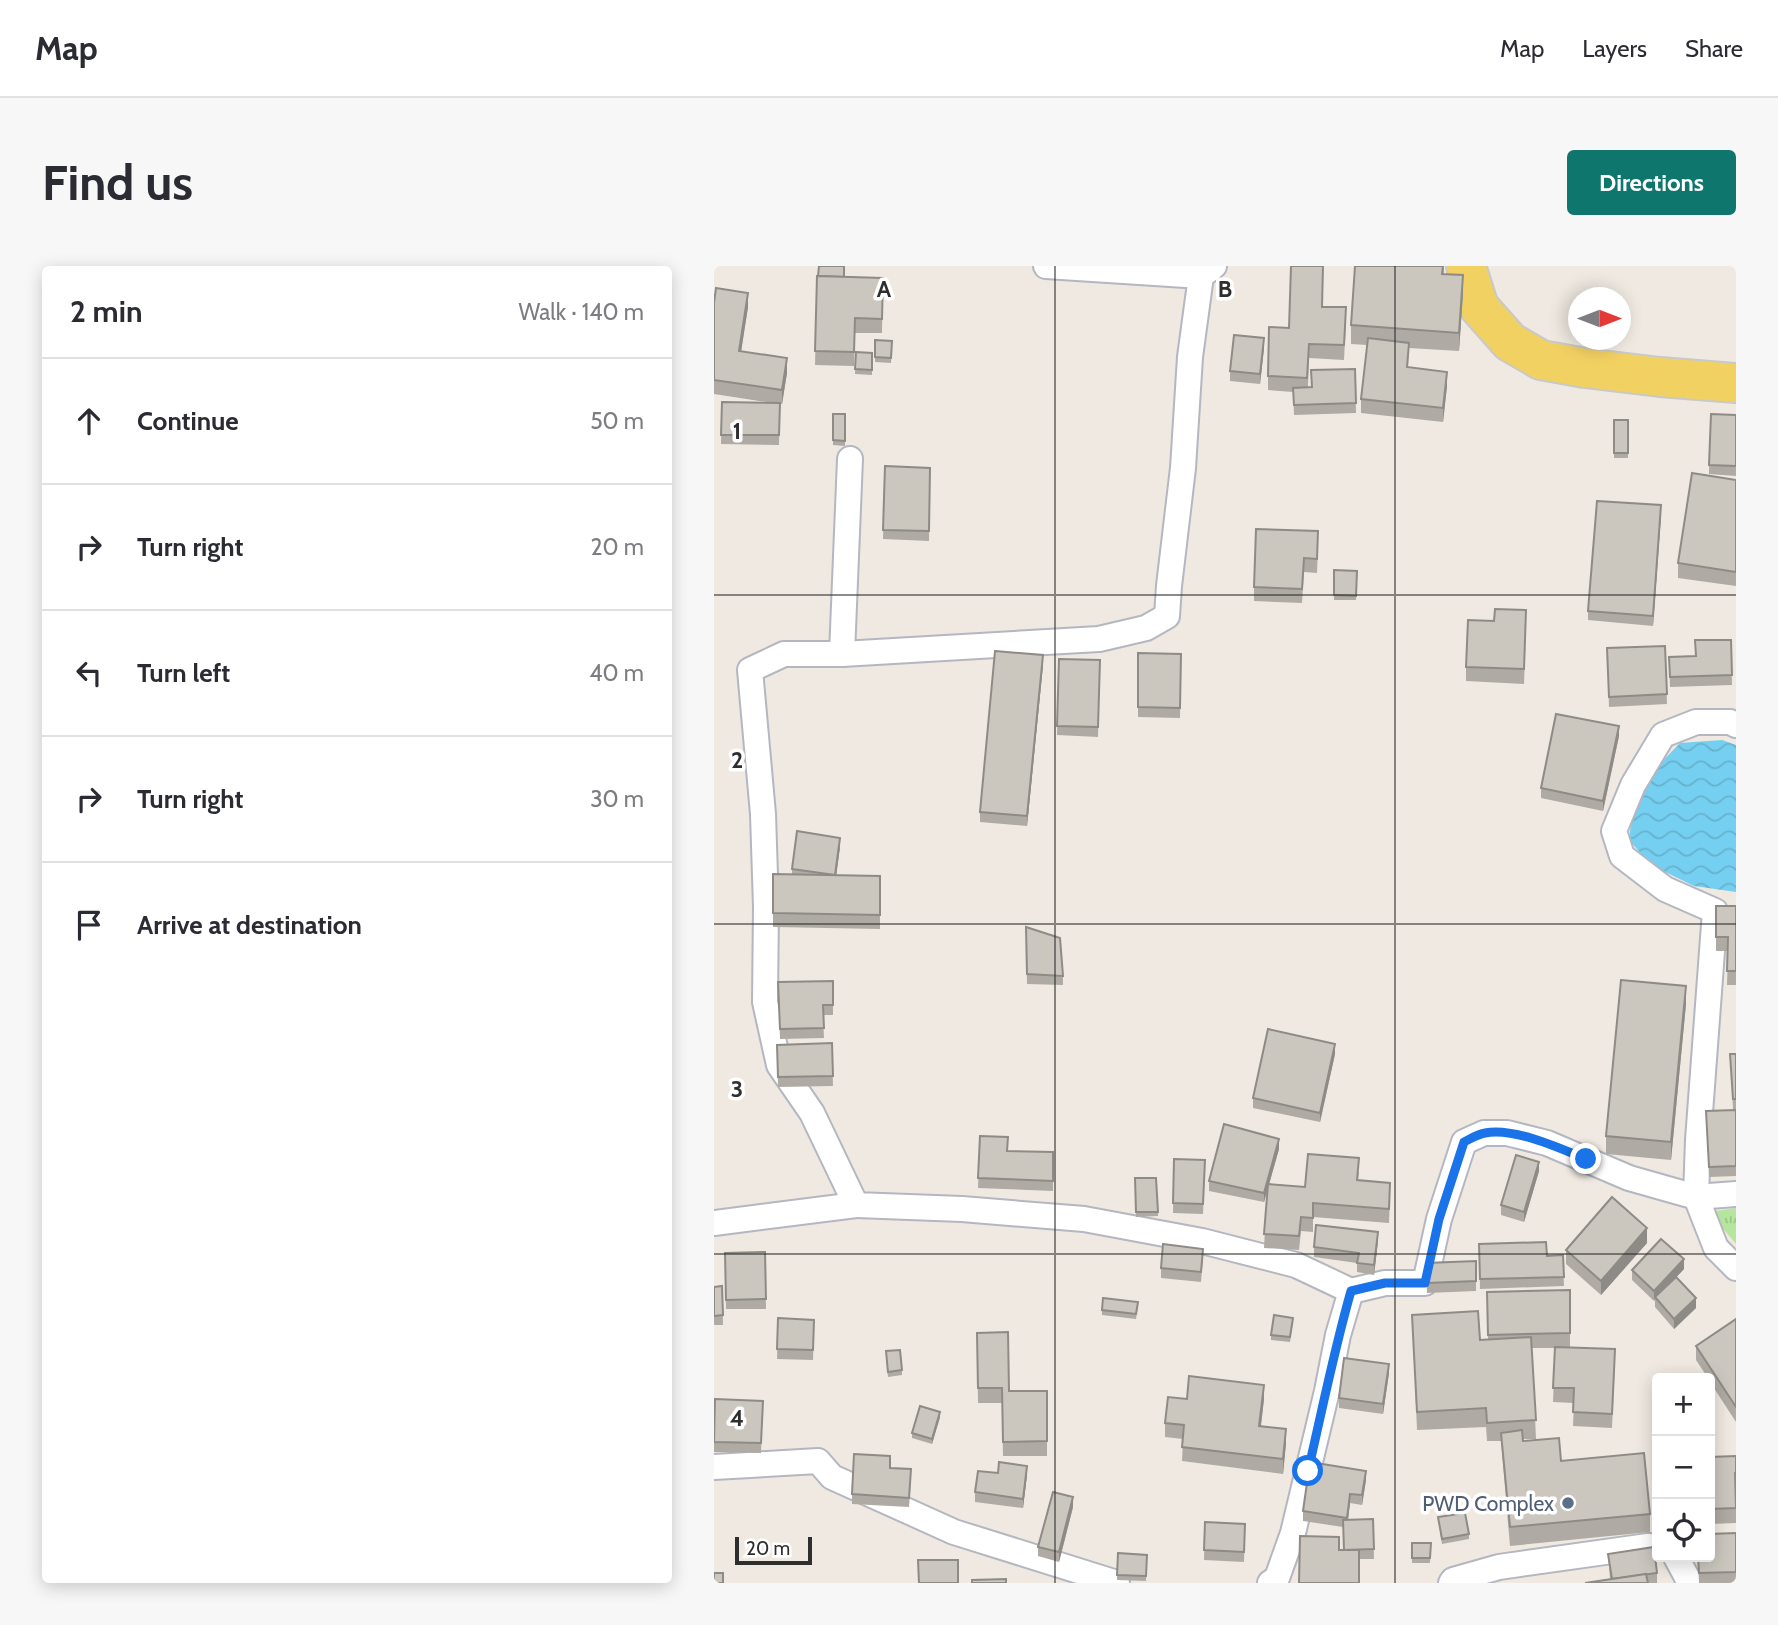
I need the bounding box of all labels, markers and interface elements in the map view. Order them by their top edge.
text: Map [35,28,98,68]
text: Map [1500,34,1544,63]
text: Layers [1582,34,1647,63]
text: Share [1685,34,1743,63]
button: Directions [1567,150,1736,215]
text: Find us [42,153,193,212]
text: A [877,275,892,303]
text: B [1218,275,1232,303]
north arrow [1568,287,1631,350]
text: 2 min [70,293,142,330]
text: Walk · 140 m [518,298,644,326]
icon: ahead [70,402,108,440]
text: Continue [137,405,239,437]
text: 50 m [590,407,644,435]
text: 1 [733,417,741,445]
icon: right [70,528,108,566]
text: Turn right [137,531,243,563]
text: 20 m [591,533,644,561]
icon: left [70,654,108,692]
text: Turn left [137,657,230,689]
text: 40 m [589,659,644,687]
text: 2 [731,746,743,774]
icon: right [70,780,108,818]
text: Turn right [137,783,243,815]
text: 30 m [590,785,644,813]
icon: arrive [70,906,108,944]
text: Arrive at destination [137,909,362,941]
text: 3 [731,1075,743,1103]
route end [1570,1143,1601,1174]
map controls [1652,1373,1715,1562]
button: + [1652,1373,1715,1436]
text: 4 [730,1404,744,1432]
button: − [1652,1436,1715,1499]
route start [1292,1455,1323,1486]
place label: PWD Complex [1422,1491,1554,1516]
marker: PWD Complex [1560,1495,1576,1511]
button: locate [1652,1499,1715,1562]
scale bar [735,1534,812,1566]
text: 20 m [746,1537,790,1560]

